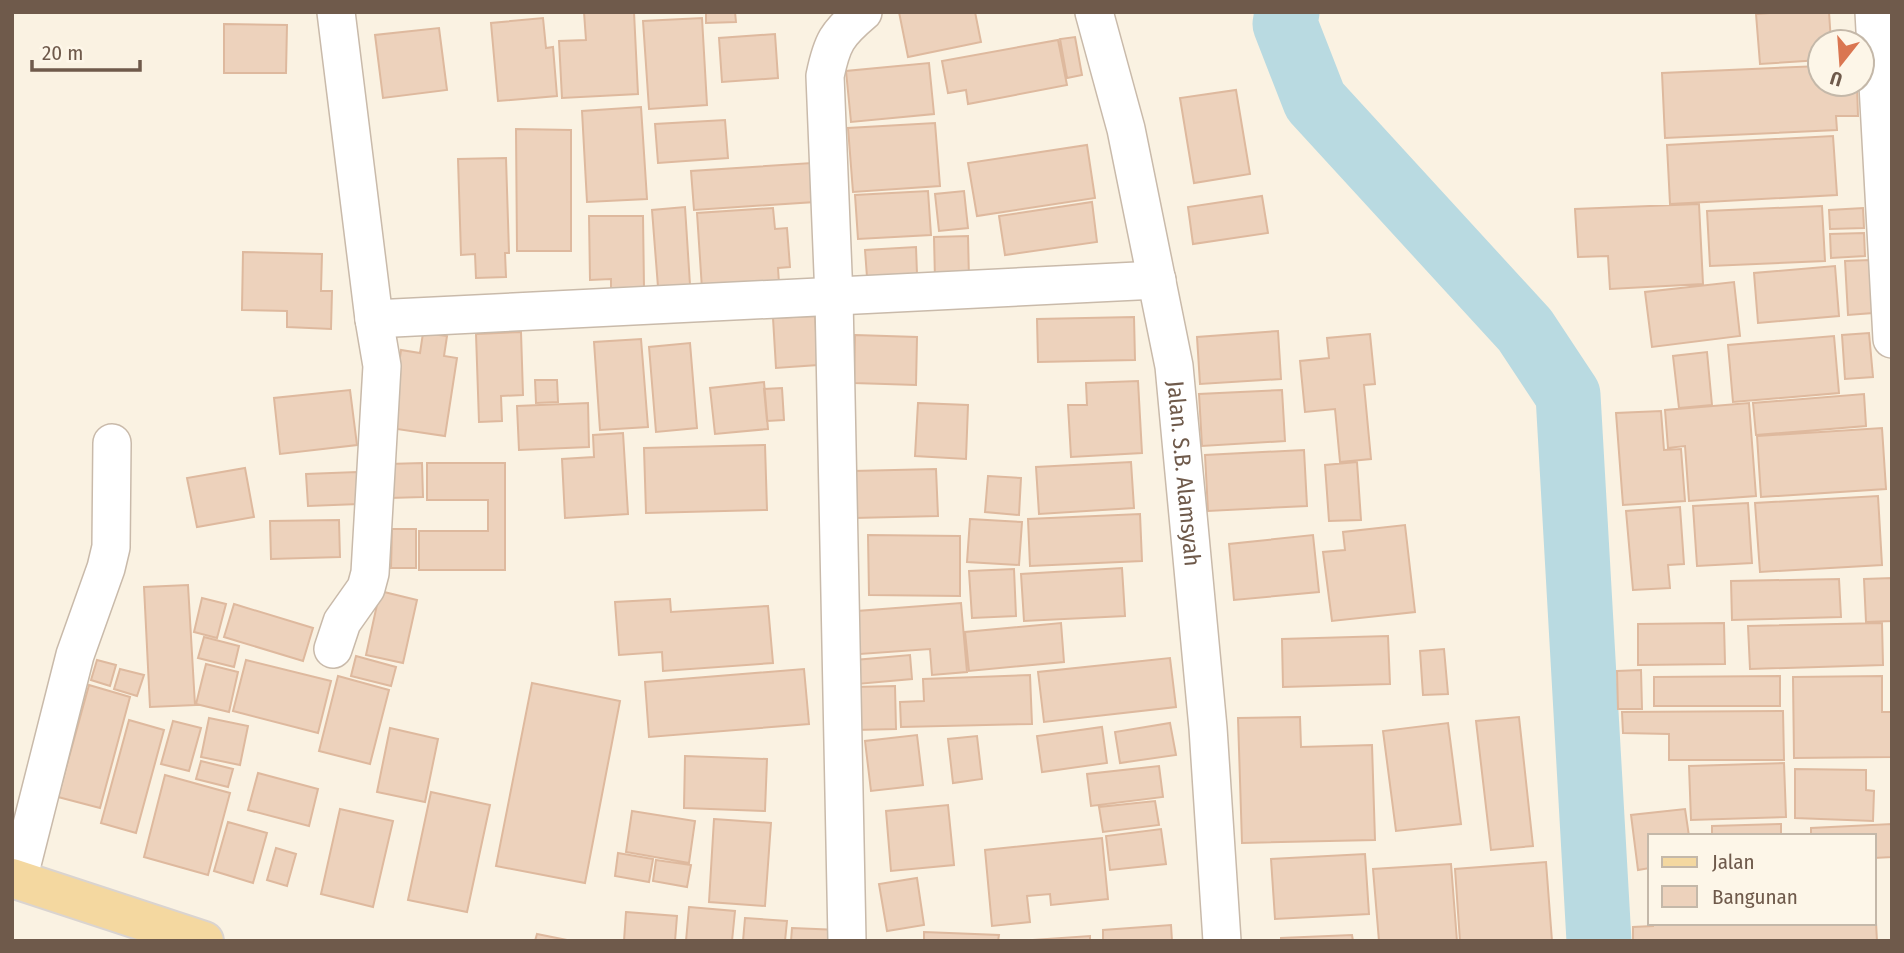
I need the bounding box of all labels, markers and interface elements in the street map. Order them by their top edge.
scale bar [32,28,140,72]
north arrow [1806,28,1876,98]
text: 20 m [42,40,83,66]
text: U [1827,66,1845,91]
street label: Jalan. S.B. Alamsyah [1161,379,1207,567]
legend [1648,834,1876,925]
text: Jalan [1712,849,1755,875]
text: Bangunan [1712,884,1798,910]

